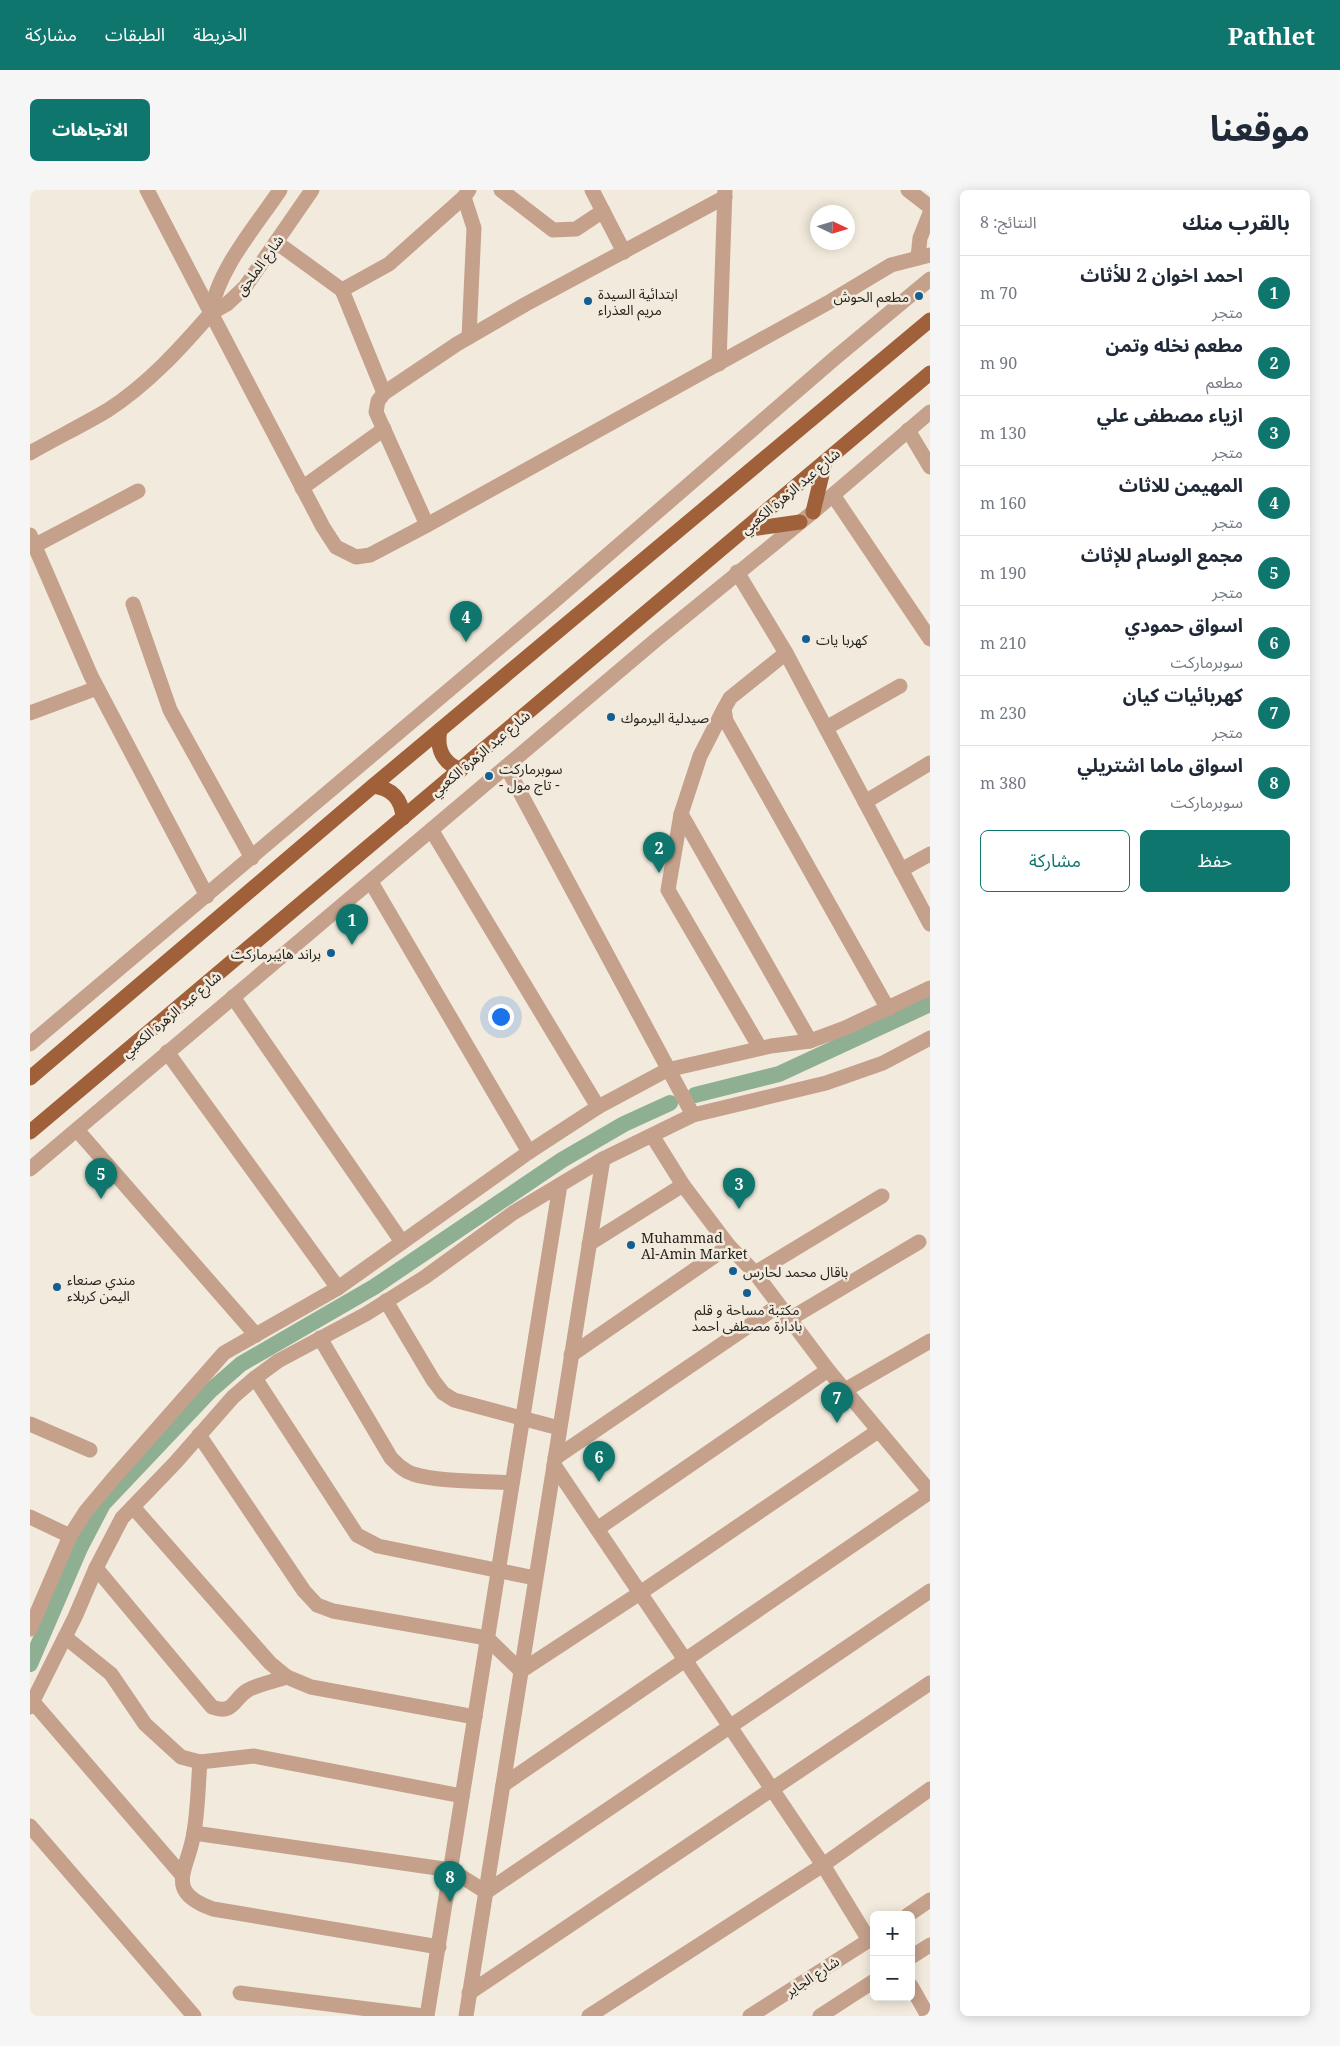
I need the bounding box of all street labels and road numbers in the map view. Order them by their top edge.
street label: شارع الملحق [231,231,289,300]
street label: شارع عبد الزهرة الكعبي [736,444,845,540]
street label: شارع عبد الزهرة الكعبي [426,706,535,802]
street label: شارع عبد الزهرة الكعبي [117,967,226,1063]
street label: شارع الجاير [781,1952,844,2003]

